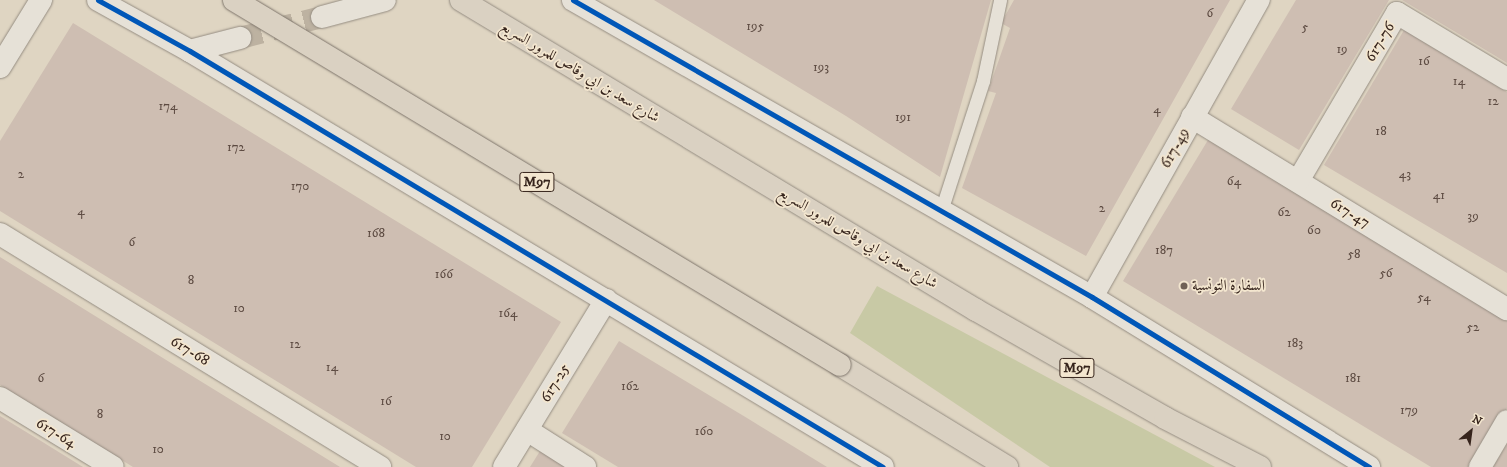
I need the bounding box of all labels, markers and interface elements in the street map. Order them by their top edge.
house number: 6 [1207,5,1213,21]
street label: شارع سعد بن ابي وقاص للمرور السريع [497,17,663,127]
house number: 195 [746,18,764,34]
house number: 5 [1302,19,1308,35]
street label: 617-76 [1361,19,1399,65]
house number: 19 [1336,41,1348,57]
house number: 16 [1418,53,1430,69]
house number: 193 [813,59,829,75]
house number: 14 [1453,73,1465,89]
house number: 12 [1487,93,1499,109]
house number: 174 [159,98,177,114]
house number: 4 [1153,101,1161,117]
house number: 191 [895,109,911,125]
house number: 18 [1375,123,1387,139]
street label: 617-49 [1157,125,1193,171]
house number: 172 [227,139,245,155]
house number: 2 [18,166,24,182]
house number: 43 [1399,166,1411,182]
road number: M97 [519,170,555,194]
house number: 64 [1227,173,1241,189]
house number: 170 [291,178,309,194]
street label: شارع سعد بن ابي وقاص للمرور السريع [775,183,941,293]
house number: 41 [1433,187,1445,203]
street label: 617-47 [1327,194,1373,232]
house number: 2 [1099,200,1105,216]
house number: 4 [77,203,85,219]
house number: 62 [1277,204,1291,220]
house number: 39 [1467,208,1479,224]
house number: 60 [1307,222,1321,238]
house number: 168 [367,225,385,241]
house number: 6 [129,234,135,250]
house number: 187 [1155,242,1173,258]
house number: 58 [1348,246,1360,262]
house number: 56 [1379,265,1393,281]
house number: 166 [435,266,453,282]
house number: 8 [188,272,194,288]
place label: السفارة التونسية [1192,277,1265,295]
marker: السفارة التونسية [1179,281,1189,291]
house number: 54 [1417,289,1431,305]
house number: 10 [233,300,245,316]
house number: 164 [499,305,517,321]
house number: 52 [1467,319,1479,335]
street label: 617-68 [167,332,213,370]
house number: 183 [1287,335,1303,351]
house number: 12 [289,336,301,352]
road number: M97 [1059,356,1095,380]
house number: 14 [326,359,338,375]
street label: 617-25 [536,360,574,406]
house number: 6 [38,370,44,386]
house number: 181 [1345,370,1361,386]
house number: 162 [621,378,639,394]
house number: 16 [380,393,392,409]
house number: 179 [1400,402,1418,418]
house number: 8 [97,406,103,422]
north arrow [1451,411,1491,451]
text: N [1469,412,1484,429]
street label: 617-64 [33,414,79,452]
house number: 160 [695,423,713,439]
house number: 10 [439,428,451,444]
house number: 10 [152,441,164,457]

